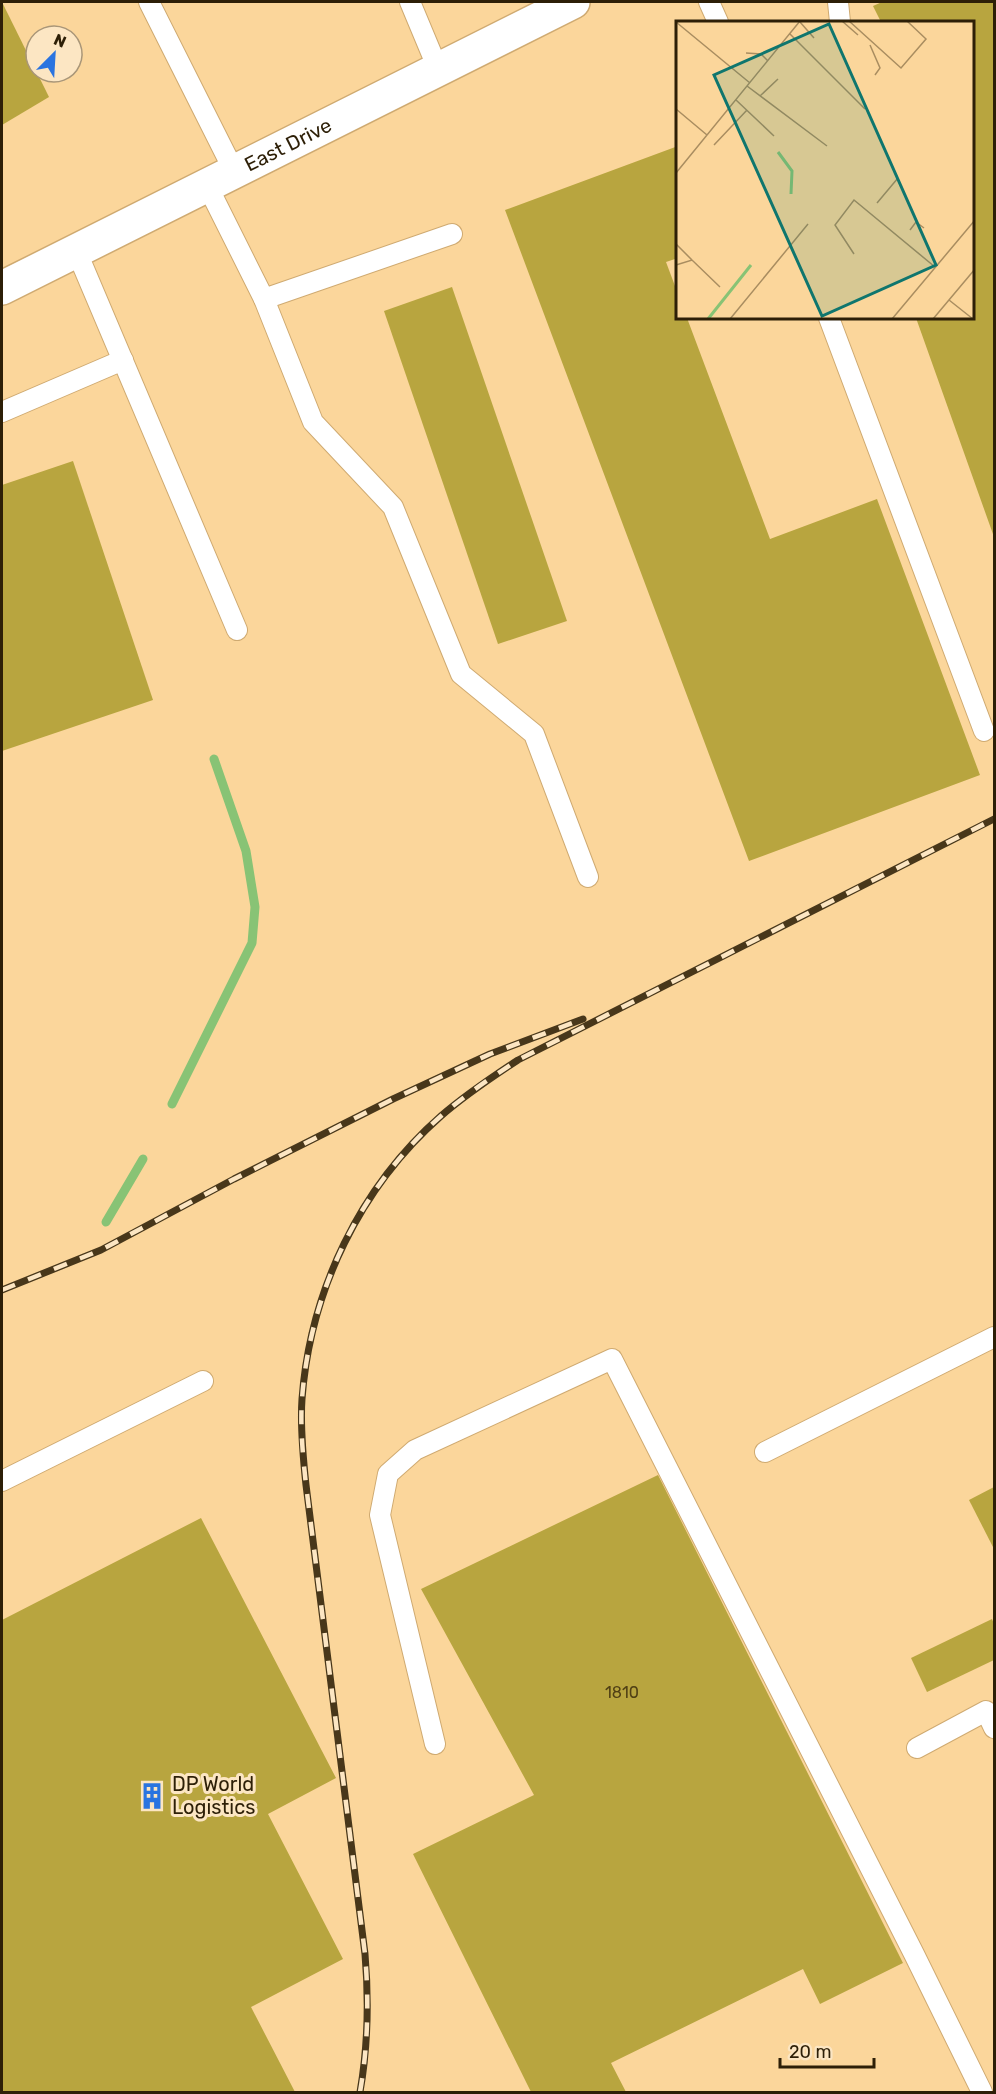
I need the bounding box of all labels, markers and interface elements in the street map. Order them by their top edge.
inset map [676,21,975,320]
north arrow [24,24,84,84]
text: N [51,30,69,52]
street label: East Drive [241,113,336,177]
house number: 1810 [605,1683,639,1702]
place label: DP World Logistics [172,1772,255,1819]
building icon: DP World Logistics [137,1781,167,1811]
scale bar [780,2031,874,2069]
text: 20 m [789,2041,831,2063]

